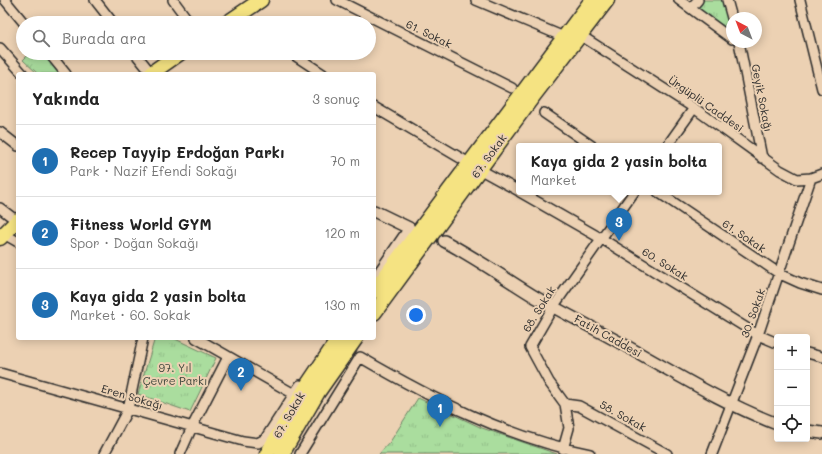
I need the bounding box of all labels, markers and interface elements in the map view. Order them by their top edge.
north arrow [726,12,762,48]
search box [16,16,376,60]
street label: 61. Sokak [404,16,455,51]
icon: search [30,27,52,49]
text: Burada ara [62,28,146,48]
street label: Geyik Sokağı [749,63,776,133]
street label: Ürgüplü Caddesi [666,72,747,135]
text: Yakında [32,87,100,109]
text: 3 sonuç [312,90,360,107]
street label: 67. Sokak [468,131,510,181]
text: Recep Tayyip Erdoğan Parkı [70,142,285,162]
popup [516,143,722,195]
text: Kaya gida 2 yasin bolta [531,151,707,171]
text: 1 [42,152,48,169]
text: 70 m [330,152,360,169]
text: Park · Nazif Efendi Sokağı [70,162,237,179]
text: Market [531,171,577,188]
pin: 3 [606,208,632,241]
text: Fitness World GYM [70,214,212,234]
street label: 61. Sokak [720,216,769,256]
text: 2 [41,224,49,241]
text: 120 m [324,224,360,241]
text: Spor · Doğan Sokağı [70,234,199,251]
street label: 60. Sokak [639,244,691,284]
street label: 68. Sokak [519,283,559,334]
text: Kaya gida 2 yasin bolta [70,286,246,306]
street label: 30. Sokak [737,286,768,339]
text: 3 [41,296,49,313]
text: 130 m [324,296,360,313]
your location [406,305,426,325]
text: Market · 60. Sokak [70,306,190,323]
street label: Fatih Caddesi [572,311,645,360]
map controls [774,334,810,442]
button: + [774,334,810,370]
pin: 2 [228,358,254,391]
park label: 97. Yıl Çevre Parkı [143,360,207,388]
button: − [774,370,810,406]
street label: Eren Sokağı [100,381,165,412]
street label: 67. Sokak [269,389,308,440]
pin: 1 [427,394,453,427]
street label: 58. Sokak [597,397,649,435]
button: locate [774,406,810,442]

